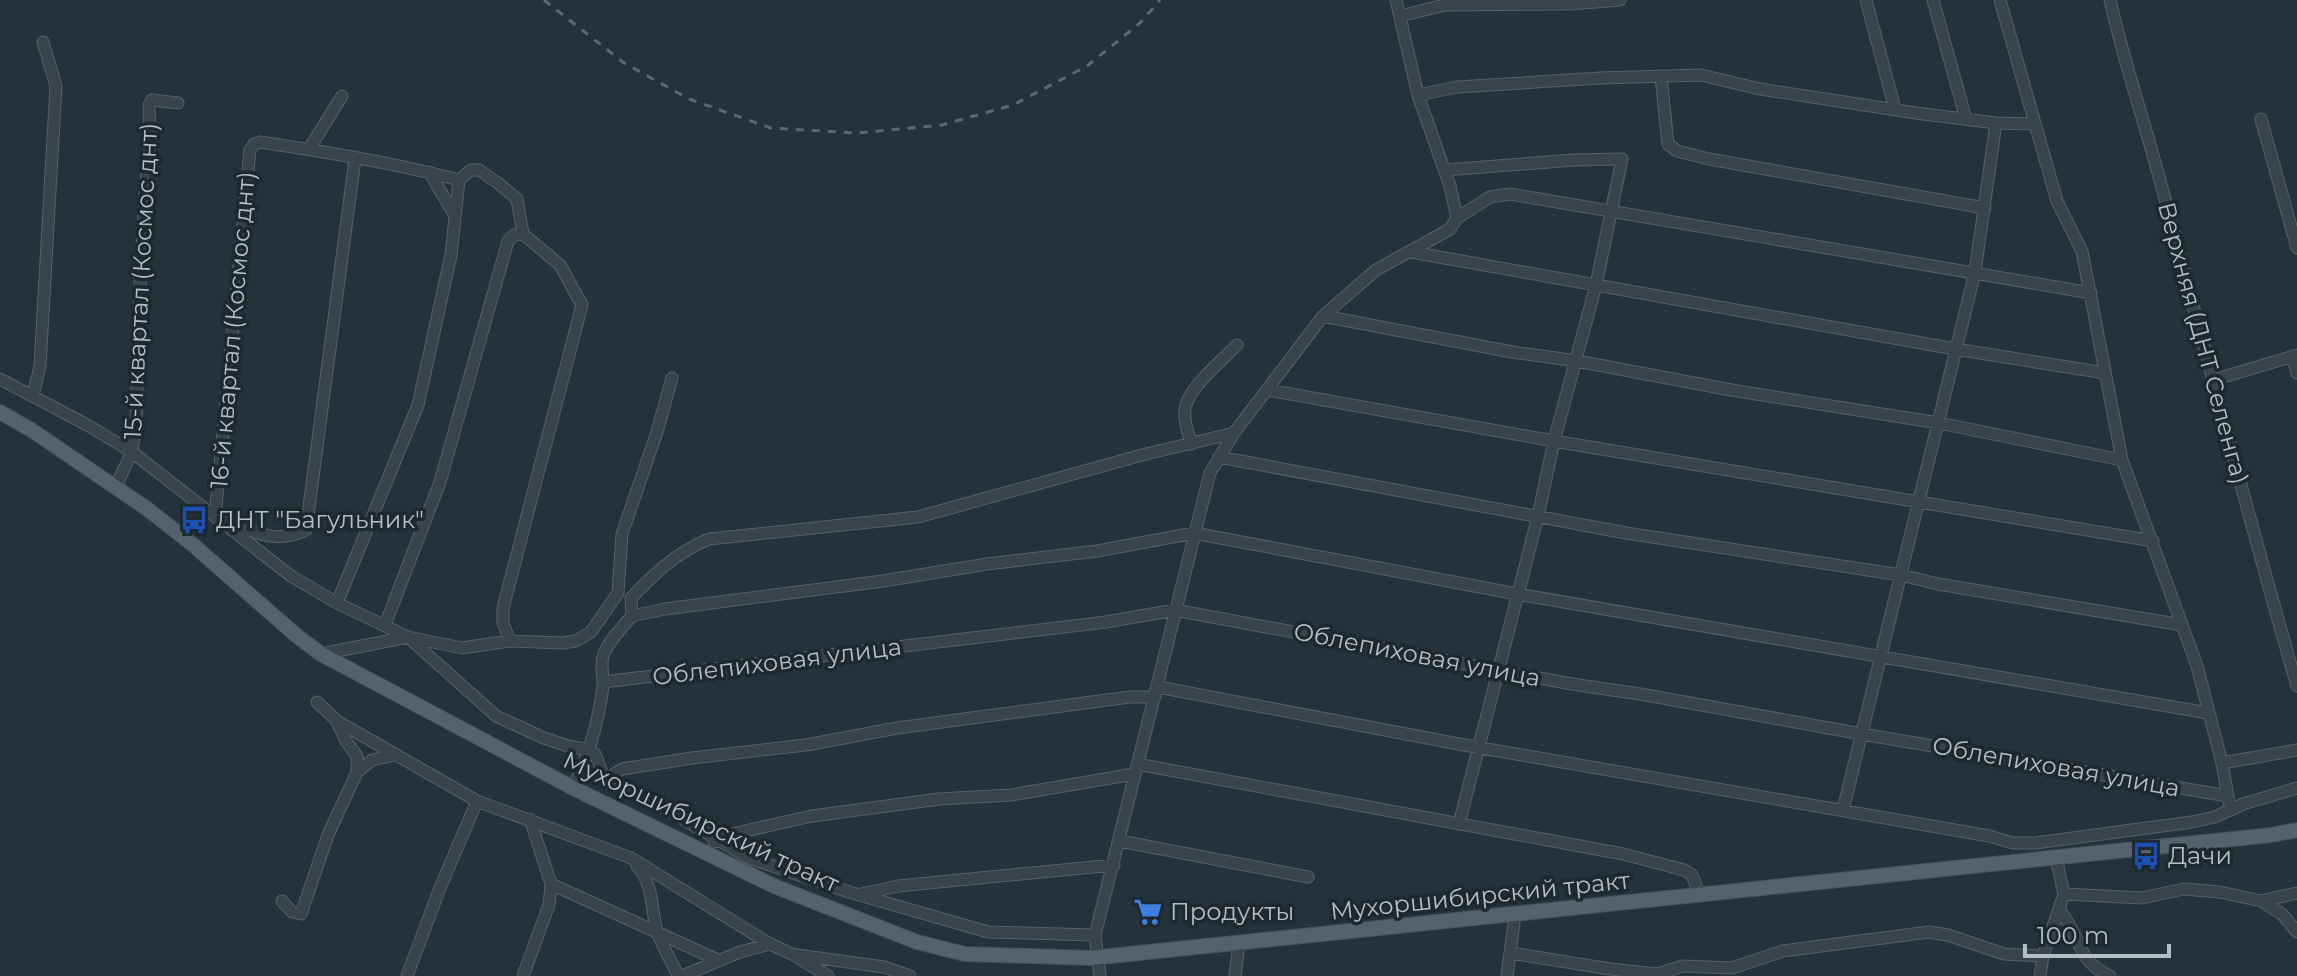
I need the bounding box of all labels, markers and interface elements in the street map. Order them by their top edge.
street label: 15-й квартал (Космос днт) [118,122,163,440]
street label: 16-й квартал (Космос днт) [204,170,261,490]
street label: Верхняя (ДНТ Селенга) [2152,199,2255,487]
bus stop icon: ДНТ "Багульник" [179,505,209,535]
place label: ДНТ "Багульник" [216,505,424,534]
street label: Облепиховая улица [1291,616,1543,693]
street label: Облепиховая улица [651,632,903,691]
street label: Облепиховая улица [1930,730,2182,803]
street label: Мухоршибирский тракт [559,745,844,899]
bus stop icon: Дачи [2131,841,2161,871]
place label: Дачи [2168,841,2232,870]
street label: Мухоршибирский тракт [1329,865,1632,926]
supermarket icon: Продукты [1133,897,1163,927]
place label: Продукты [1170,897,1294,926]
scale bar [2025,908,2169,958]
text: 100 m [2037,921,2109,950]

